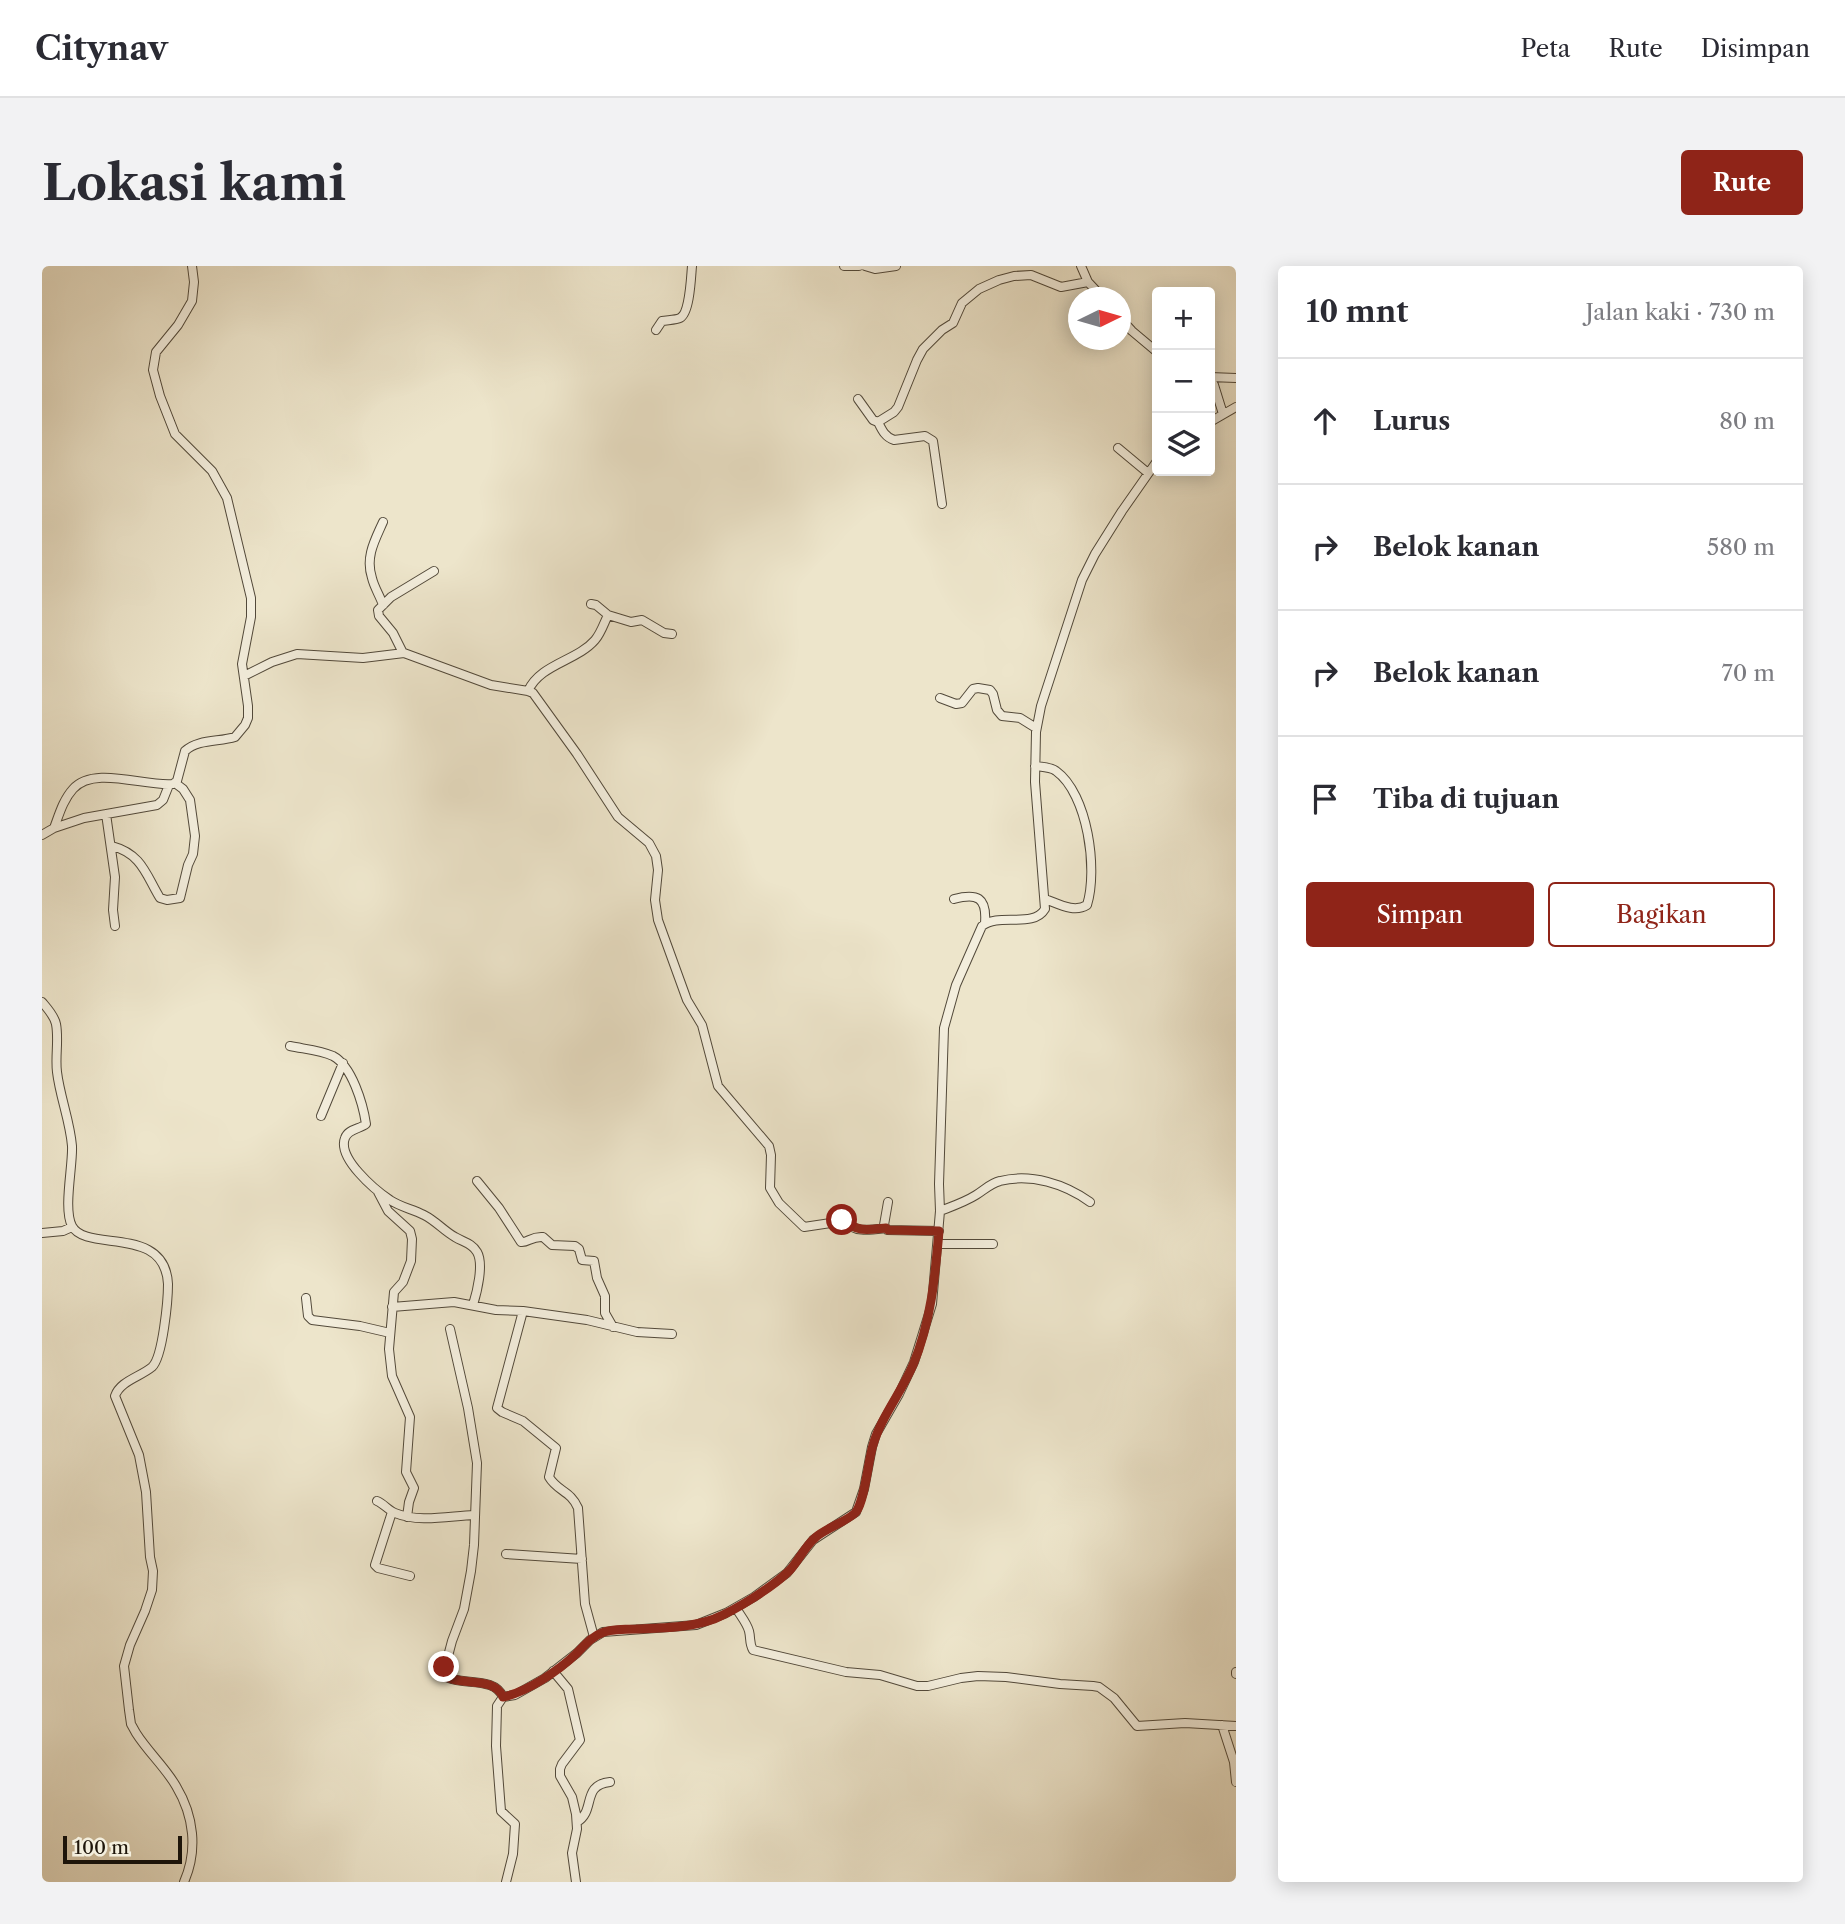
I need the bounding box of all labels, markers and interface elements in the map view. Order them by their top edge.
text: Citynav [35,28,168,69]
text: Peta [1521,34,1570,63]
text: Rute [1608,34,1663,63]
text: Disimpan [1701,34,1810,63]
button: Rute [1681,150,1803,215]
text: Lokasi kami [42,152,346,213]
north arrow [1068,287,1131,350]
map controls [1152,287,1215,476]
button: + [1152,287,1215,350]
text: 10 mnt [1306,293,1408,330]
text: Jalan kaki · 730 m [1585,298,1775,326]
button: − [1152,350,1215,413]
icon: ahead [1306,402,1344,440]
text: Lurus [1373,405,1450,437]
text: 80 m [1719,407,1775,435]
button: layers [1152,413,1215,476]
icon: right [1306,528,1344,566]
text: Belok kanan [1373,531,1539,563]
text: 580 m [1707,533,1775,561]
icon: right [1306,654,1344,692]
text: Belok kanan [1373,657,1539,689]
text: 70 m [1722,659,1775,687]
icon: arrive [1306,780,1344,818]
text: Tiba di tujuan [1373,783,1559,815]
button: Simpan [1306,882,1534,947]
button: Bagikan [1548,882,1775,947]
route start [826,1204,857,1235]
route end [428,1651,459,1682]
scale bar [63,1833,182,1865]
text: 100 m [74,1836,129,1859]

